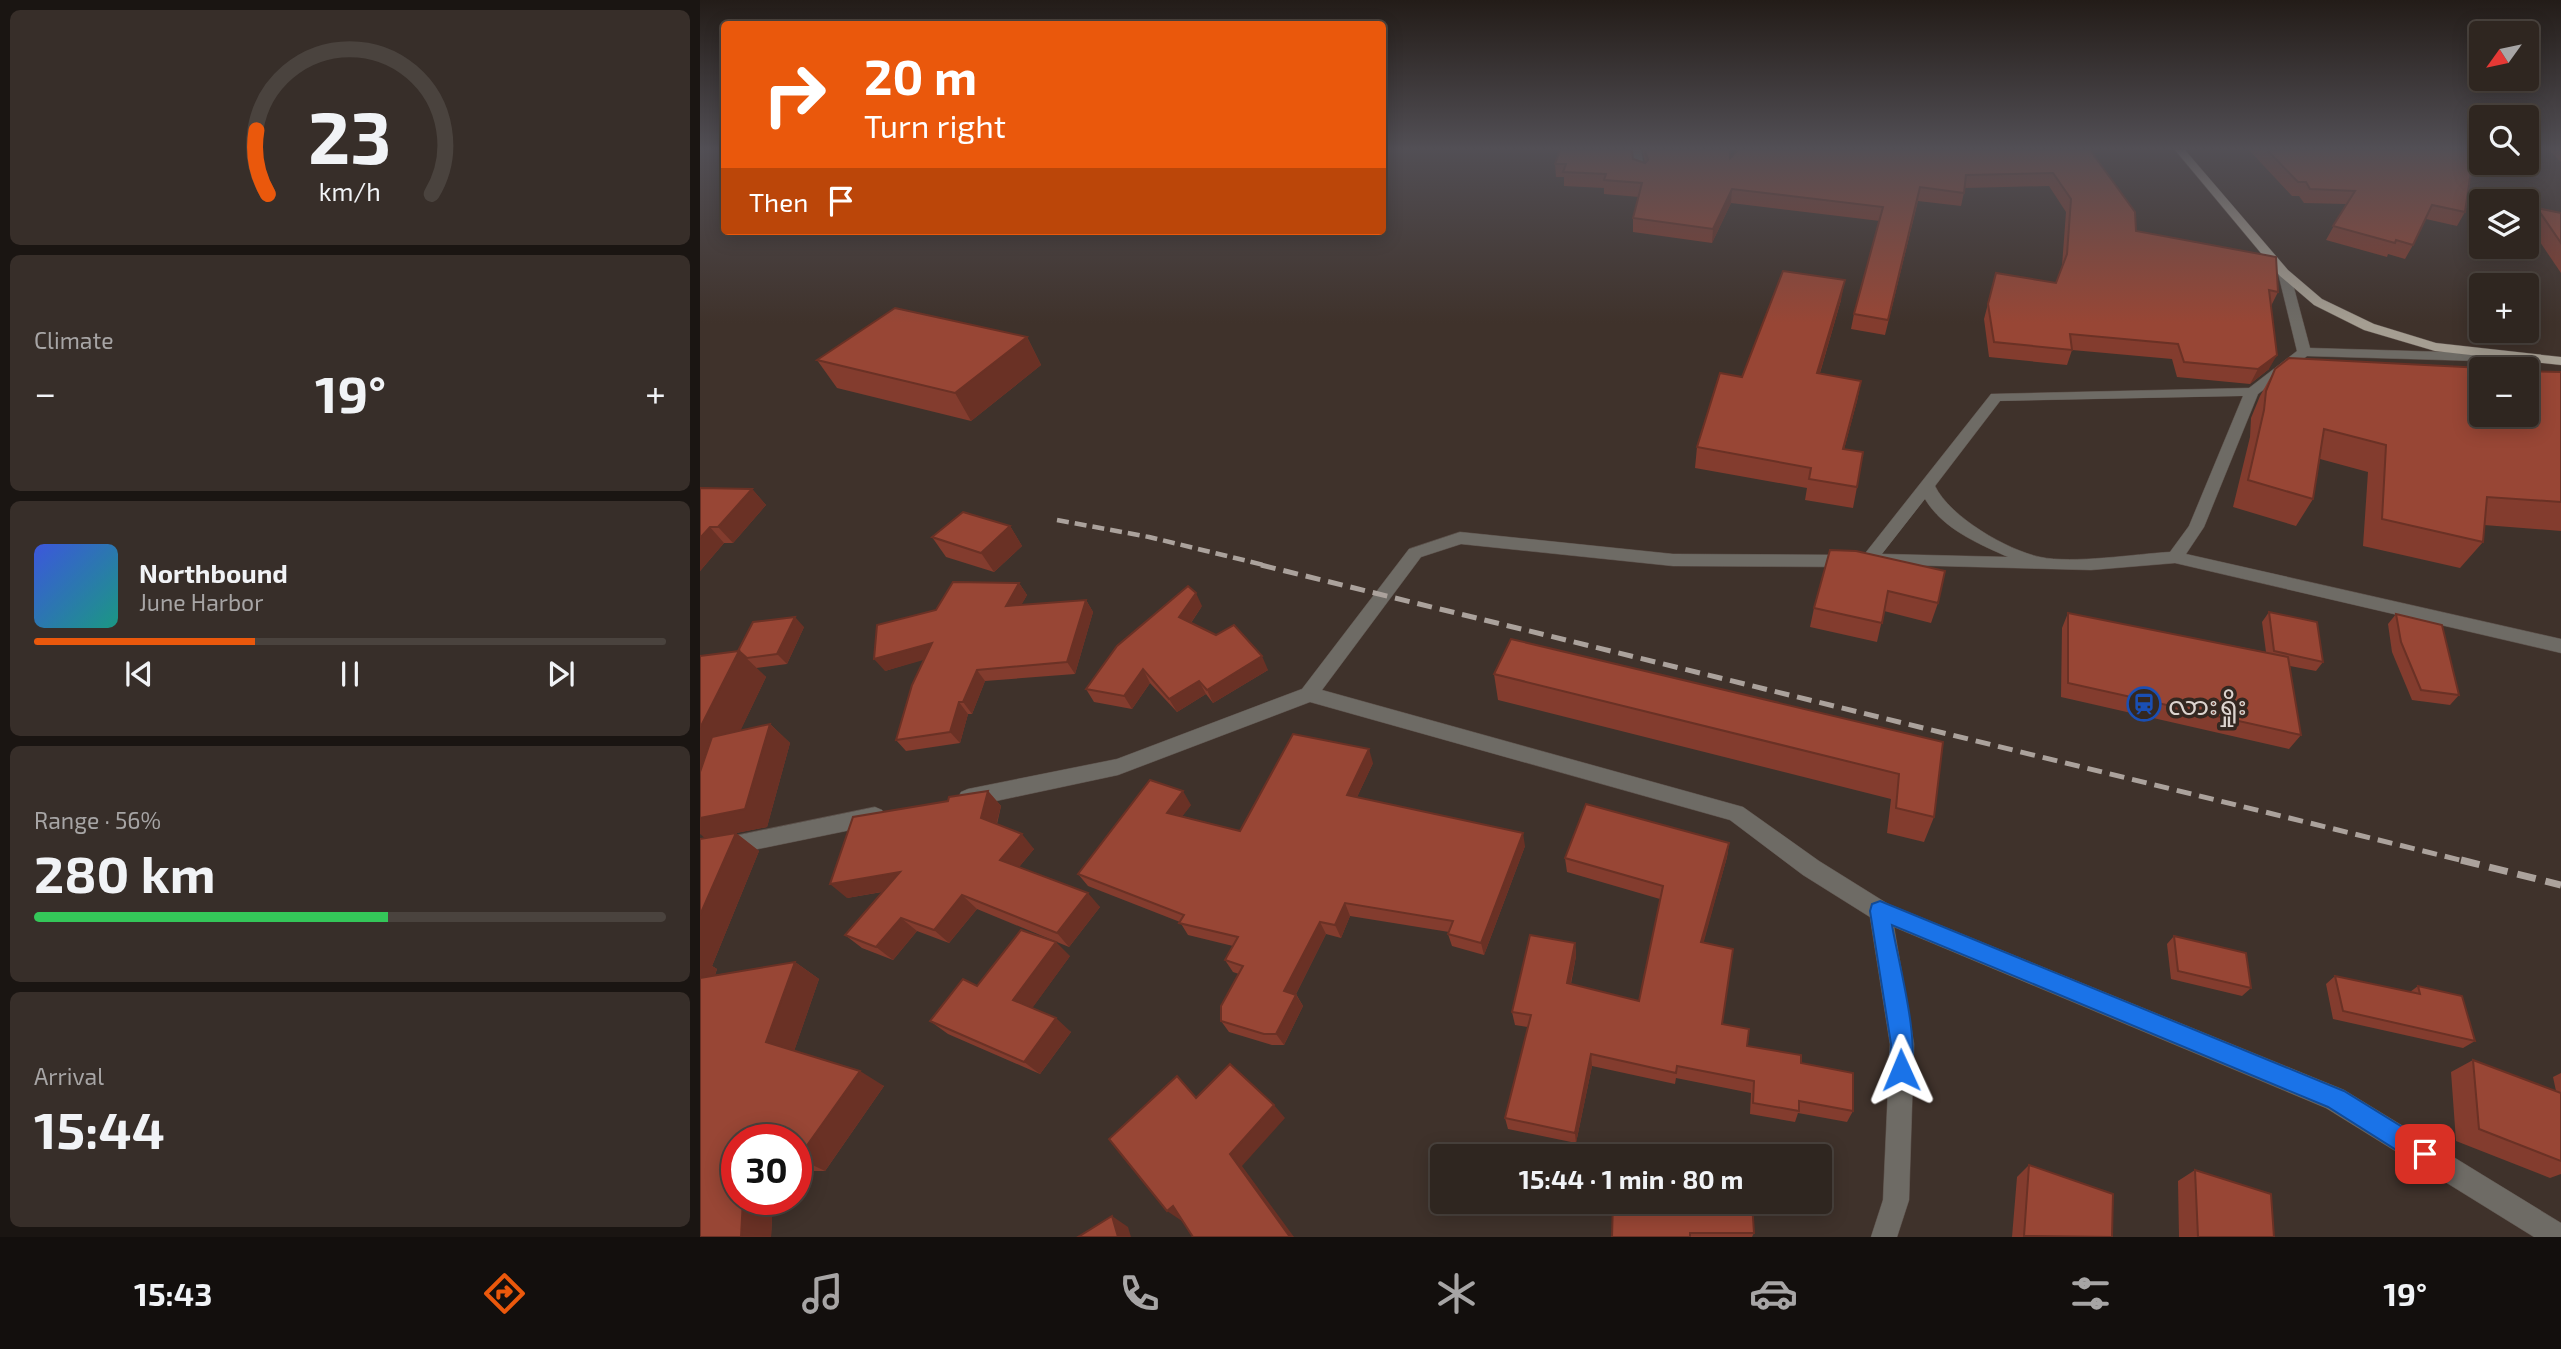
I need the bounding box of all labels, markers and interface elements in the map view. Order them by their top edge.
north arrow [2469,21,2539,91]
map controls [2469,21,2539,427]
text: 20 m [864,46,977,105]
icon: right [749,49,840,140]
text: 23 [308,91,392,179]
button: search [2469,105,2539,175]
text: Turn right [864,106,1006,144]
text: km/h [319,176,381,206]
icon: arrive [822,182,860,220]
text: Then [749,186,808,217]
button: layers [2469,189,2539,259]
button: + [2469,273,2539,343]
text: Climate [34,326,114,354]
button: − [2469,357,2539,427]
text: 19° [315,361,386,423]
text: − [34,369,56,415]
text: + [645,369,666,415]
text: Northbound [139,557,288,588]
text: June Harbor [139,588,263,616]
icon: previous [120,655,158,693]
icon: pause [331,655,369,693]
icon: next [542,655,580,693]
station icon: လားရှိုး [2125,685,2163,723]
place label: လားရှိုး [2168,689,2247,727]
text: Range · 56% [34,806,161,834]
text: 280 km [34,841,216,903]
position arrow [1864,1033,1938,1107]
text: Arrival [34,1062,104,1090]
text: 15:44 [34,1097,165,1159]
speed limit sign: 30 [721,1124,812,1215]
pin [2395,1124,2455,1184]
icon: arrive [2406,1135,2444,1173]
text: 15:44 · 1 min · 80 m [1519,1163,1743,1194]
icon: directions [480,1269,529,1318]
icon: music [798,1269,847,1318]
icon: phone [1115,1269,1164,1318]
icon: climate [1432,1269,1481,1318]
icon: car [1749,1269,1798,1318]
icon: filters [2066,1269,2115,1318]
text: 15:43 [134,1274,212,1312]
text: 19° [2383,1274,2427,1312]

